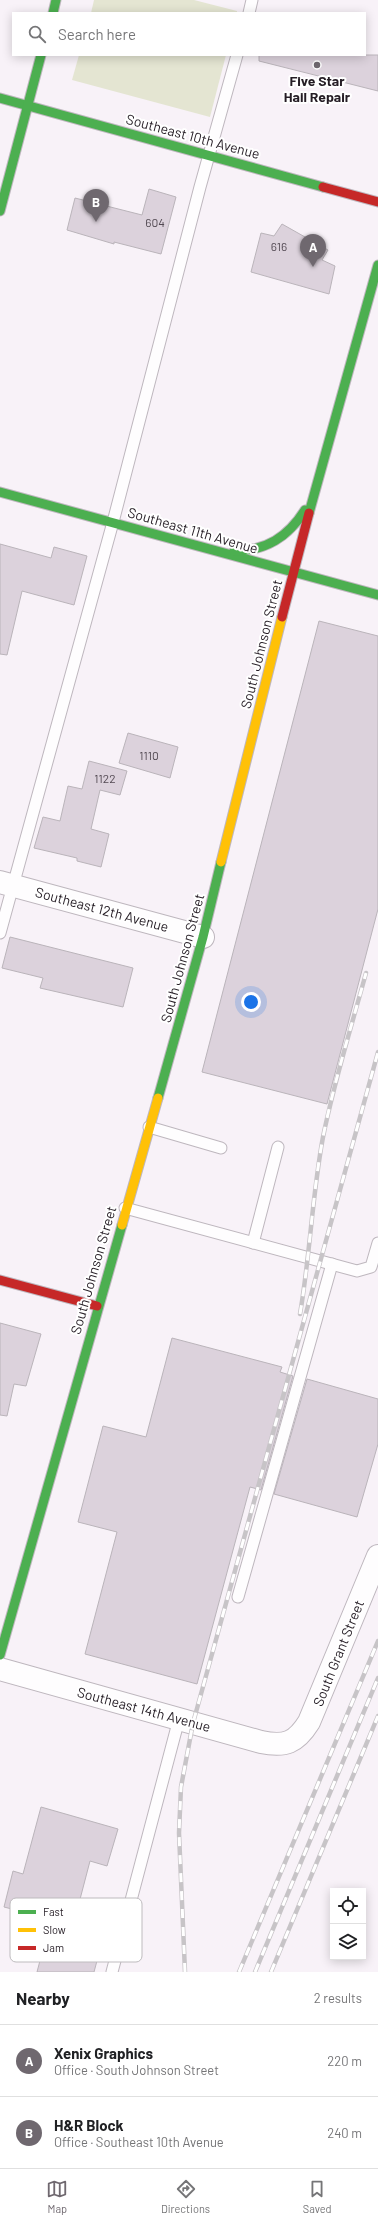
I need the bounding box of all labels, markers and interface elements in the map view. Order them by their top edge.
search box [12,12,366,56]
icon: search [26,23,48,45]
text: Search here [58,25,136,43]
marker: Five Star Hail Repair [312,60,322,70]
place label: Five Star Hail Repair [284,72,351,105]
street label: Southeast 10th Avenue [124,110,262,162]
pin: B [83,189,109,222]
house number: 604 [145,215,165,229]
pin: A [300,234,326,267]
house number: 616 [271,239,287,253]
street label: Southeast 11th Avenue [126,503,260,557]
street label: South Johnson Street [237,578,285,710]
house number: 1110 [139,748,159,762]
house number: 1122 [94,771,116,785]
street label: Southeast 12th Avenue [33,883,171,935]
street label: South Johnson Street [157,892,207,1024]
your location [241,992,261,1012]
street label: South Johnson Street [67,1204,119,1336]
street label: South Grant Street [309,1597,367,1709]
street label: Southeast 14th Avenue [75,1683,213,1735]
map controls [330,1888,366,1960]
button: locate [330,1888,366,1924]
legend [10,1898,142,1962]
text: Fast [43,1905,64,1918]
text: Slow [43,1923,66,1936]
button: layers [330,1924,366,1960]
text: Jam [43,1941,64,1954]
text: Nearby [16,1988,70,2008]
text: 2 results [314,1990,362,2006]
text: Xenix Graphics [54,2044,153,2062]
text: A [25,2053,33,2069]
text: 220 m [327,2053,362,2069]
text: Office · South Johnson Street [54,2062,219,2078]
text: H&R Block [54,2116,124,2134]
text: B [25,2125,33,2141]
text: 240 m [327,2125,362,2141]
text: Office · Southeast 10th Avenue [54,2134,224,2150]
tab: Map [46,2178,68,2215]
tab: Directions [161,2178,210,2215]
tab: Saved [303,2178,332,2215]

